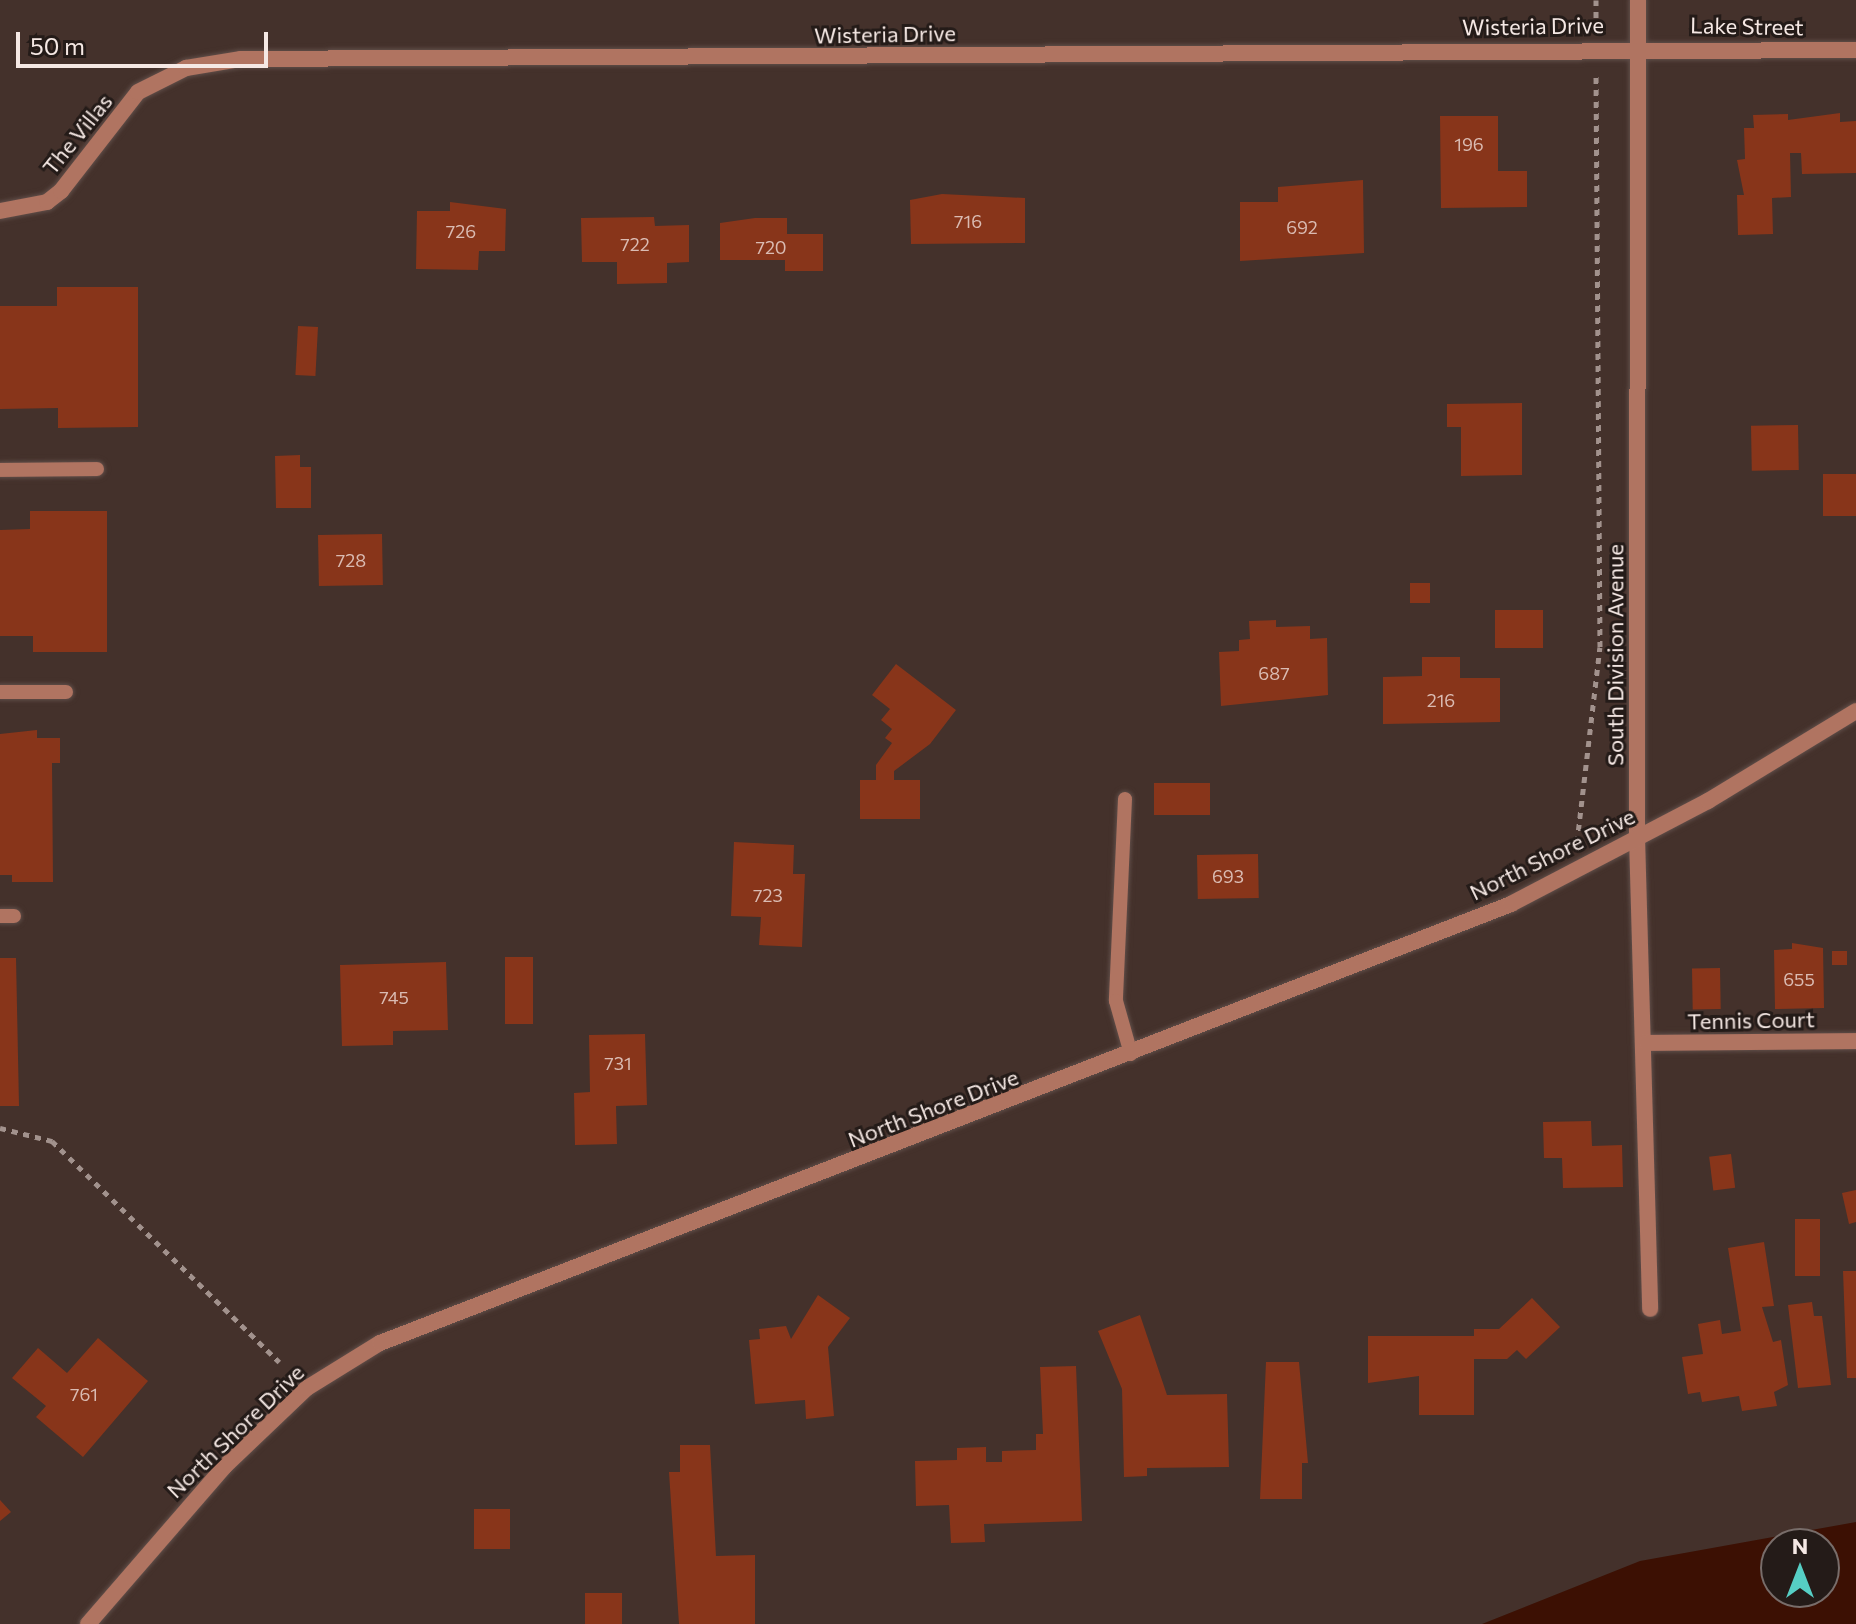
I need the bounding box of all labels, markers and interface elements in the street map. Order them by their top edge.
street label: Wisteria Drive [1462,12,1604,40]
street label: Lake Street [1690,12,1804,40]
scale bar [20,16,272,66]
street label: Wisteria Drive [814,20,956,48]
text: 50 m [30,31,85,60]
street label: The Villas [37,88,117,180]
house number: 196 [1454,133,1484,155]
house number: 716 [954,210,982,232]
house number: 692 [1286,216,1318,238]
house number: 726 [446,220,476,242]
house number: 722 [620,233,650,255]
house number: 720 [755,236,787,258]
street label: South Division Avenue [1602,544,1628,766]
house number: 728 [336,549,366,571]
house number: 687 [1258,662,1290,684]
house number: 216 [1427,689,1455,711]
street label: North Shore Drive [1465,803,1639,905]
house number: 693 [1212,865,1244,887]
house number: 723 [753,884,783,906]
house number: 655 [1783,968,1815,990]
house number: 745 [379,986,409,1008]
street label: Tennis Court [1687,1006,1815,1034]
house number: 731 [604,1052,632,1074]
street label: North Shore Drive [844,1063,1022,1153]
street label: North Shore Drive [161,1359,309,1503]
house number: 761 [70,1383,98,1405]
north arrow [1760,1528,1840,1608]
text: N [1792,1532,1808,1559]

